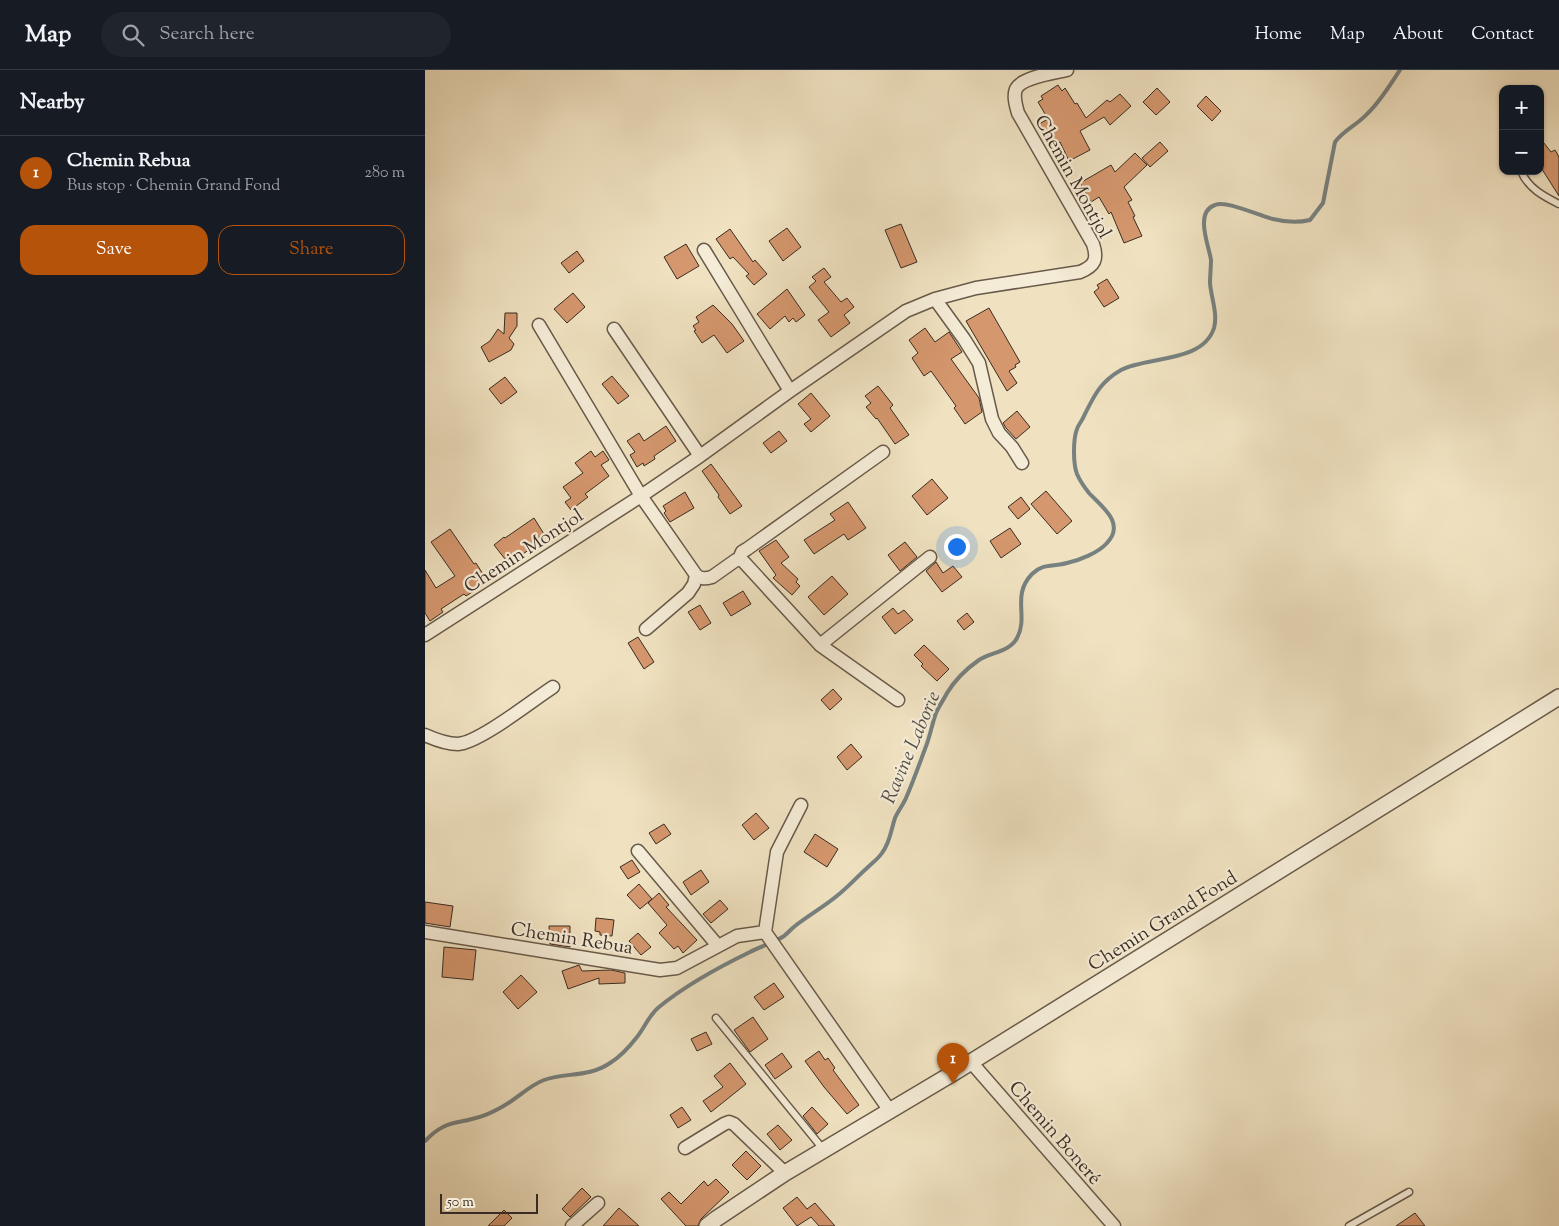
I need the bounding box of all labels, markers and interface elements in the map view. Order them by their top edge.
search box [101,12,451,57]
text: Map [25,18,71,52]
icon: search [119,21,147,49]
text: Search here [159,21,255,48]
text: Home [1255,22,1302,48]
text: Map [1330,22,1365,48]
text: About [1393,22,1443,48]
text: Contact [1471,22,1534,48]
map controls [1499,85,1544,175]
button: + [1499,85,1544,130]
text: Nearby [20,88,85,118]
street label: Chemin Montjol [1027,110,1117,244]
button: − [1499,130,1544,175]
text: Chemin Rebua [67,148,190,175]
text: 1 [33,162,39,185]
text: 280 m [364,162,405,185]
text: Bus stop · Chemin Grand Fond [67,175,280,198]
button: Save [20,225,208,275]
button: Share [218,225,405,275]
street label: Chemin Montjol [459,503,589,601]
your location [944,534,970,560]
water label: Ravine Laborie [876,687,949,809]
street label: Chemin Grand Fond [1084,865,1243,979]
street label: Chemin Rebua [509,916,635,962]
pin: 1 [937,1043,969,1084]
street label: Chemin Boneré [1001,1076,1107,1192]
scale bar [440,1191,537,1214]
text: 50 m [447,1193,474,1213]

